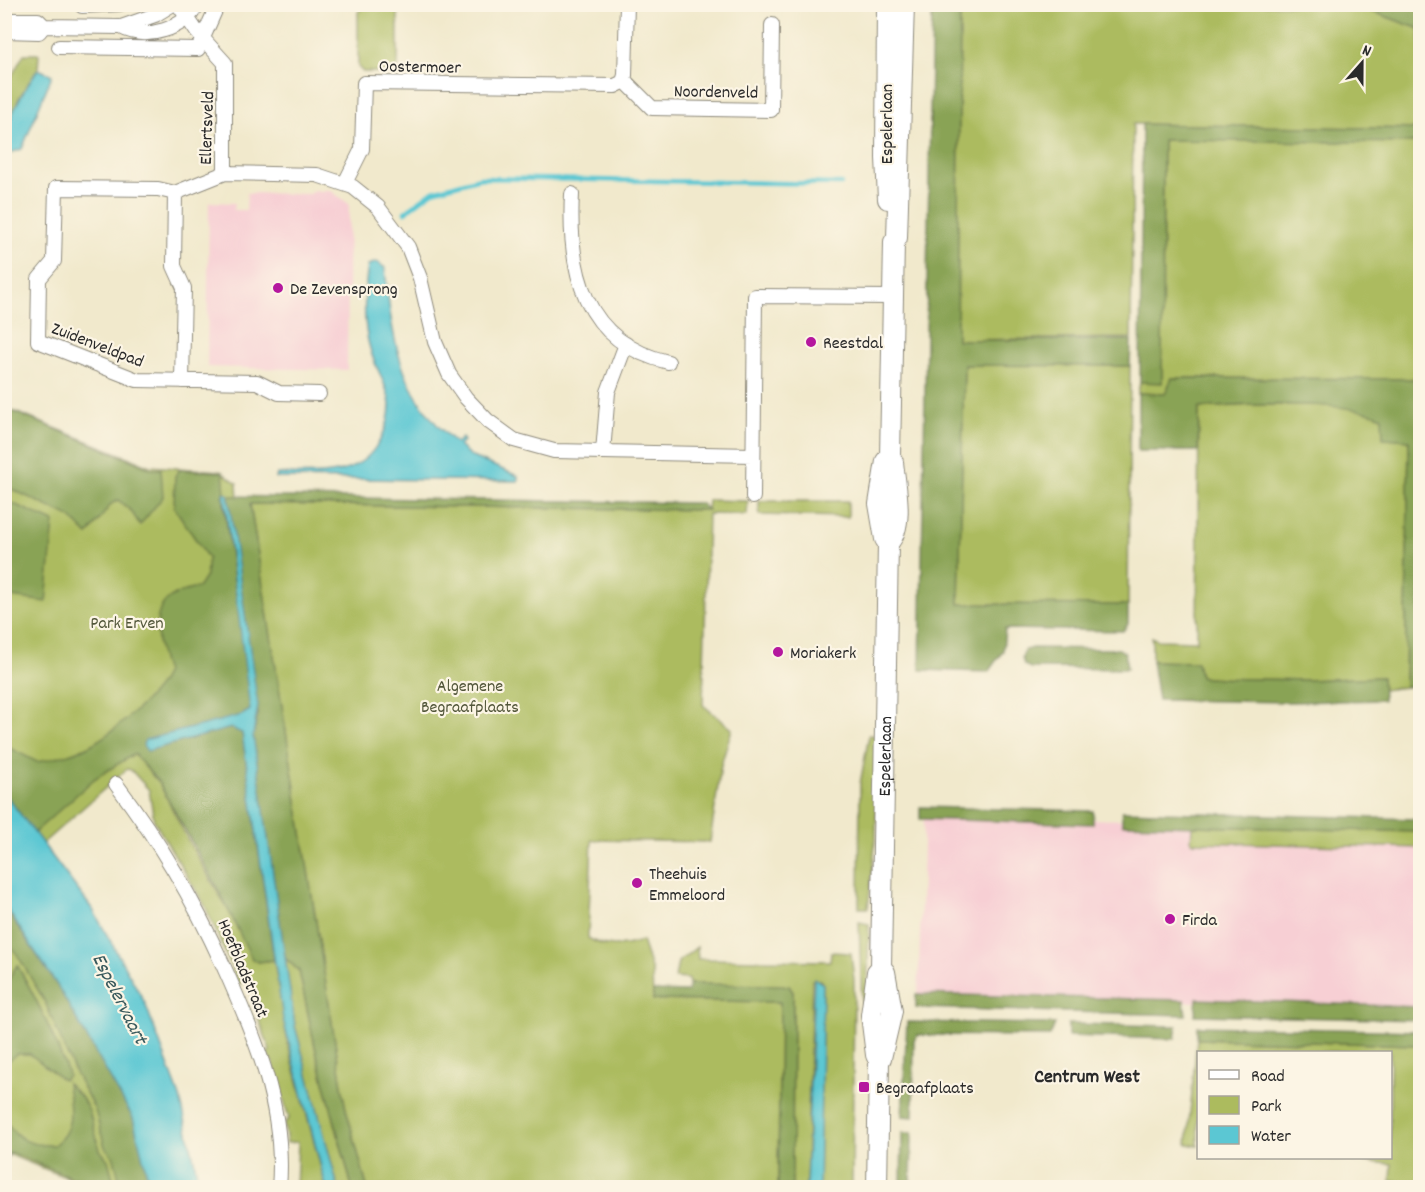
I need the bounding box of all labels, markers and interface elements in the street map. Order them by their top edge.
north arrow [1332,33,1392,93]
text: N [1359,39,1374,64]
street label: Oostermoer [379,55,462,82]
street label: Noordenveld [674,80,758,107]
street label: Espelerlaan [876,84,901,164]
street label: Ellertsveld [195,91,222,165]
place label: De Zevensprong [290,278,398,303]
marker: De Zevensprong [271,281,285,295]
street label: Zuidenveldpad [47,317,147,375]
place label: Reestdal [823,332,884,357]
marker: Reestdal [804,335,818,349]
park label: Park Erven [90,612,164,637]
place label: Moriakerk [790,642,856,667]
marker: Moriakerk [771,645,785,659]
park label: Algemene Begraafplaats [421,675,519,721]
street label: Espelerlaan [874,716,900,797]
place label: Theehuis Emmeloord [649,863,725,909]
marker: Theehuis Emmeloord [630,876,644,890]
place label: Firda [1182,909,1217,934]
marker: Firda [1163,912,1177,926]
street label: Hoefbladstraat [210,916,274,1022]
water label: Espelervaart [84,949,154,1051]
legend [1197,1051,1392,1159]
district label: Centrum West [1034,1064,1140,1092]
text: Road [1251,1065,1285,1090]
place label: Begraafplaats [876,1077,974,1102]
marker: Begraafplaats [857,1080,871,1094]
text: Park [1251,1095,1282,1120]
text: Water [1251,1125,1291,1150]

